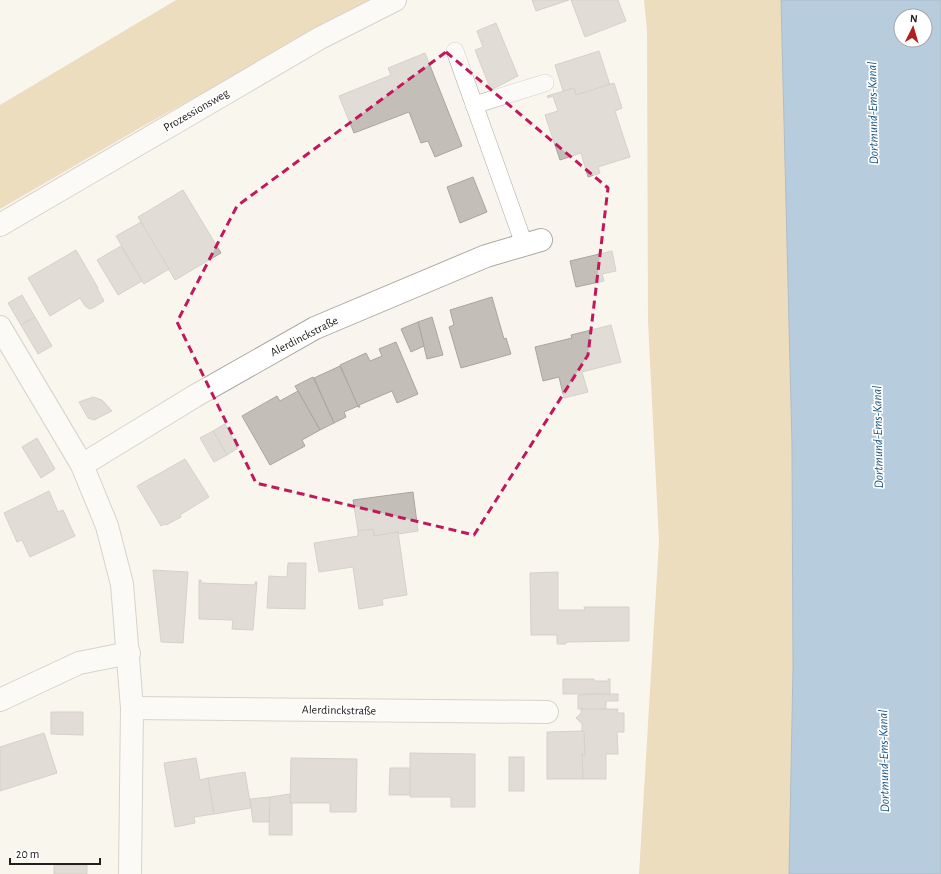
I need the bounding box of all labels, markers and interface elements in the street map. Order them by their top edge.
north arrow [893,8,933,48]
text: N [910,13,918,24]
water label: Dortmund-Ems-Kanal [866,61,881,165]
street label: Prozessionsweg [161,86,231,134]
street label: Alerdinckstraße [268,314,340,358]
water label: Dortmund-Ems-Kanal [871,385,886,489]
street label: Alerdinckstraße [302,703,376,717]
water label: Dortmund-Ems-Kanal [877,709,892,813]
scale bar [10,840,100,866]
text: 20 m [16,848,39,860]

